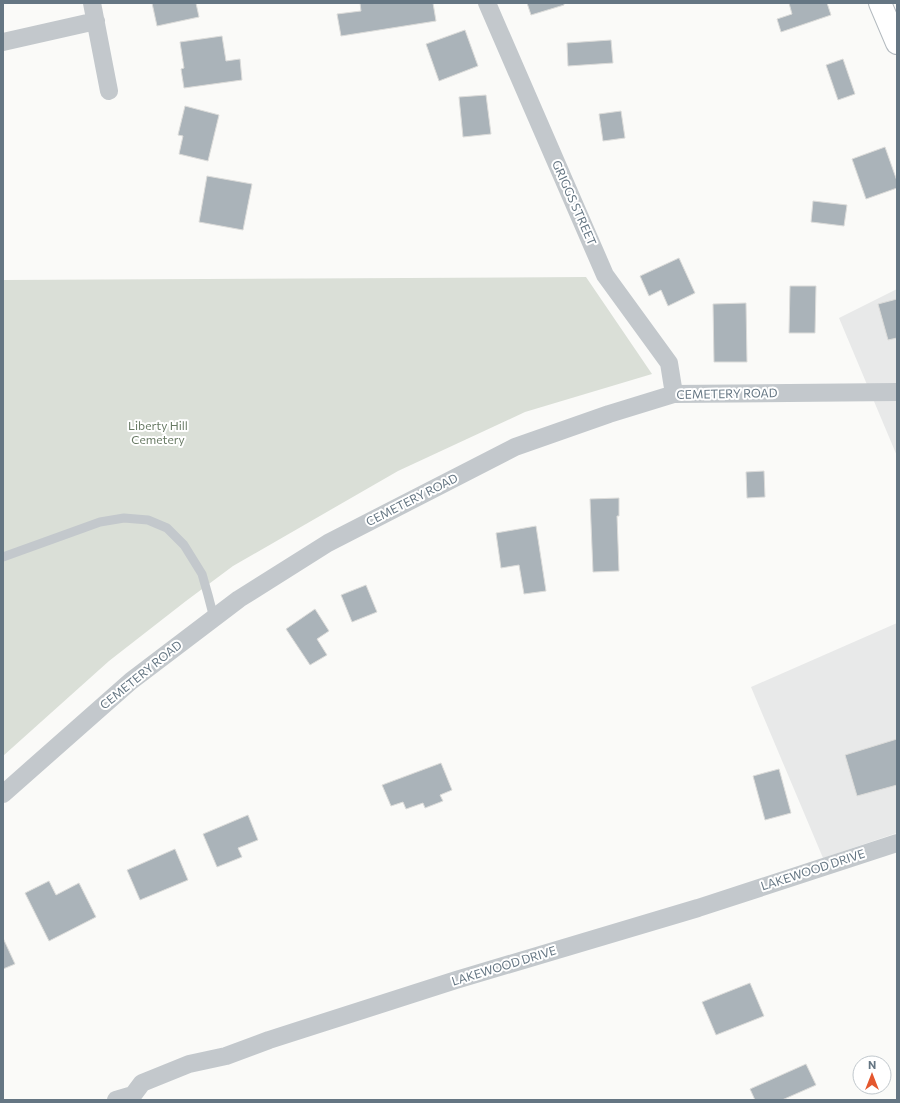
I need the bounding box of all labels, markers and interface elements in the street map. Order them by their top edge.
street label: GRIGGS STREET [550,158,600,248]
street label: CEMETERY ROAD [676,385,778,401]
park label: Liberty Hill Cemetery [128,418,188,446]
street label: CEMETERY ROAD [363,470,460,528]
street label: CEMETERY ROAD [97,637,184,711]
street label: LAKEWOOD DRIVE [759,846,867,892]
street label: LAKEWOOD DRIVE [450,942,558,988]
north arrow [852,1055,892,1095]
text: N [868,1058,876,1071]

